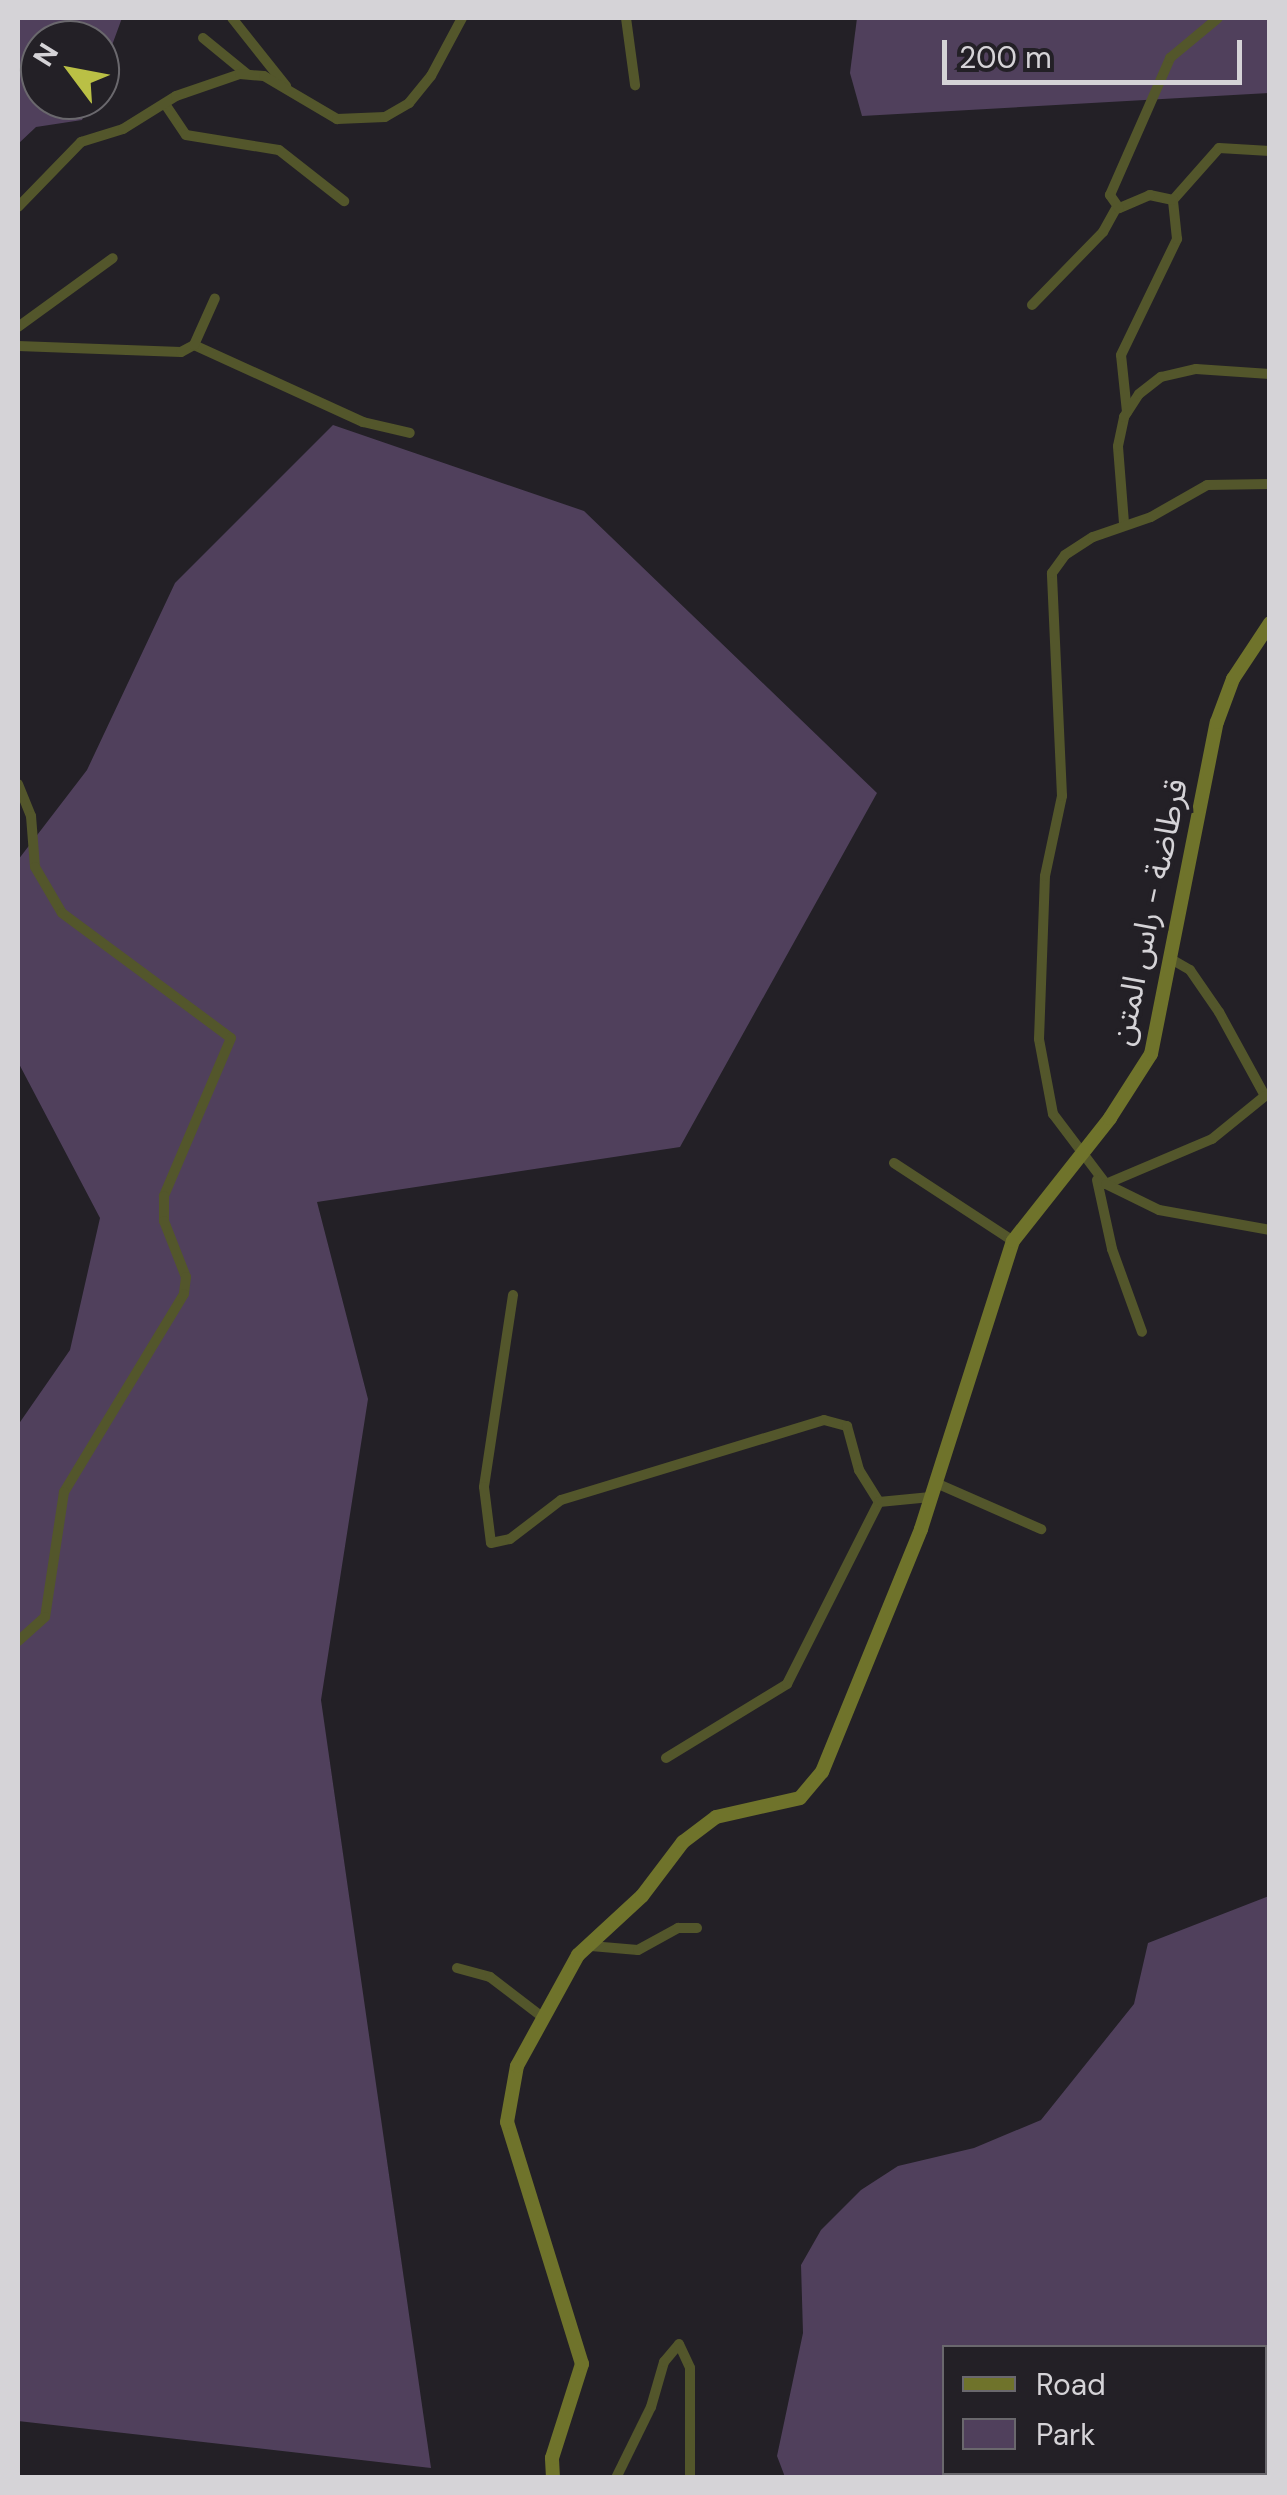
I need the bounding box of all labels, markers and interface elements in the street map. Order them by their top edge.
north arrow [20,20,120,120]
scale bar [947,20,1247,82]
text: N [25,36,67,73]
text: 200 m [959,38,1052,77]
street label: قرطاضة - راس المتن [1102,775,1196,1049]
legend [942,2345,1267,2475]
text: Road [1036,2365,1106,2404]
text: Park [1036,2415,1095,2454]

